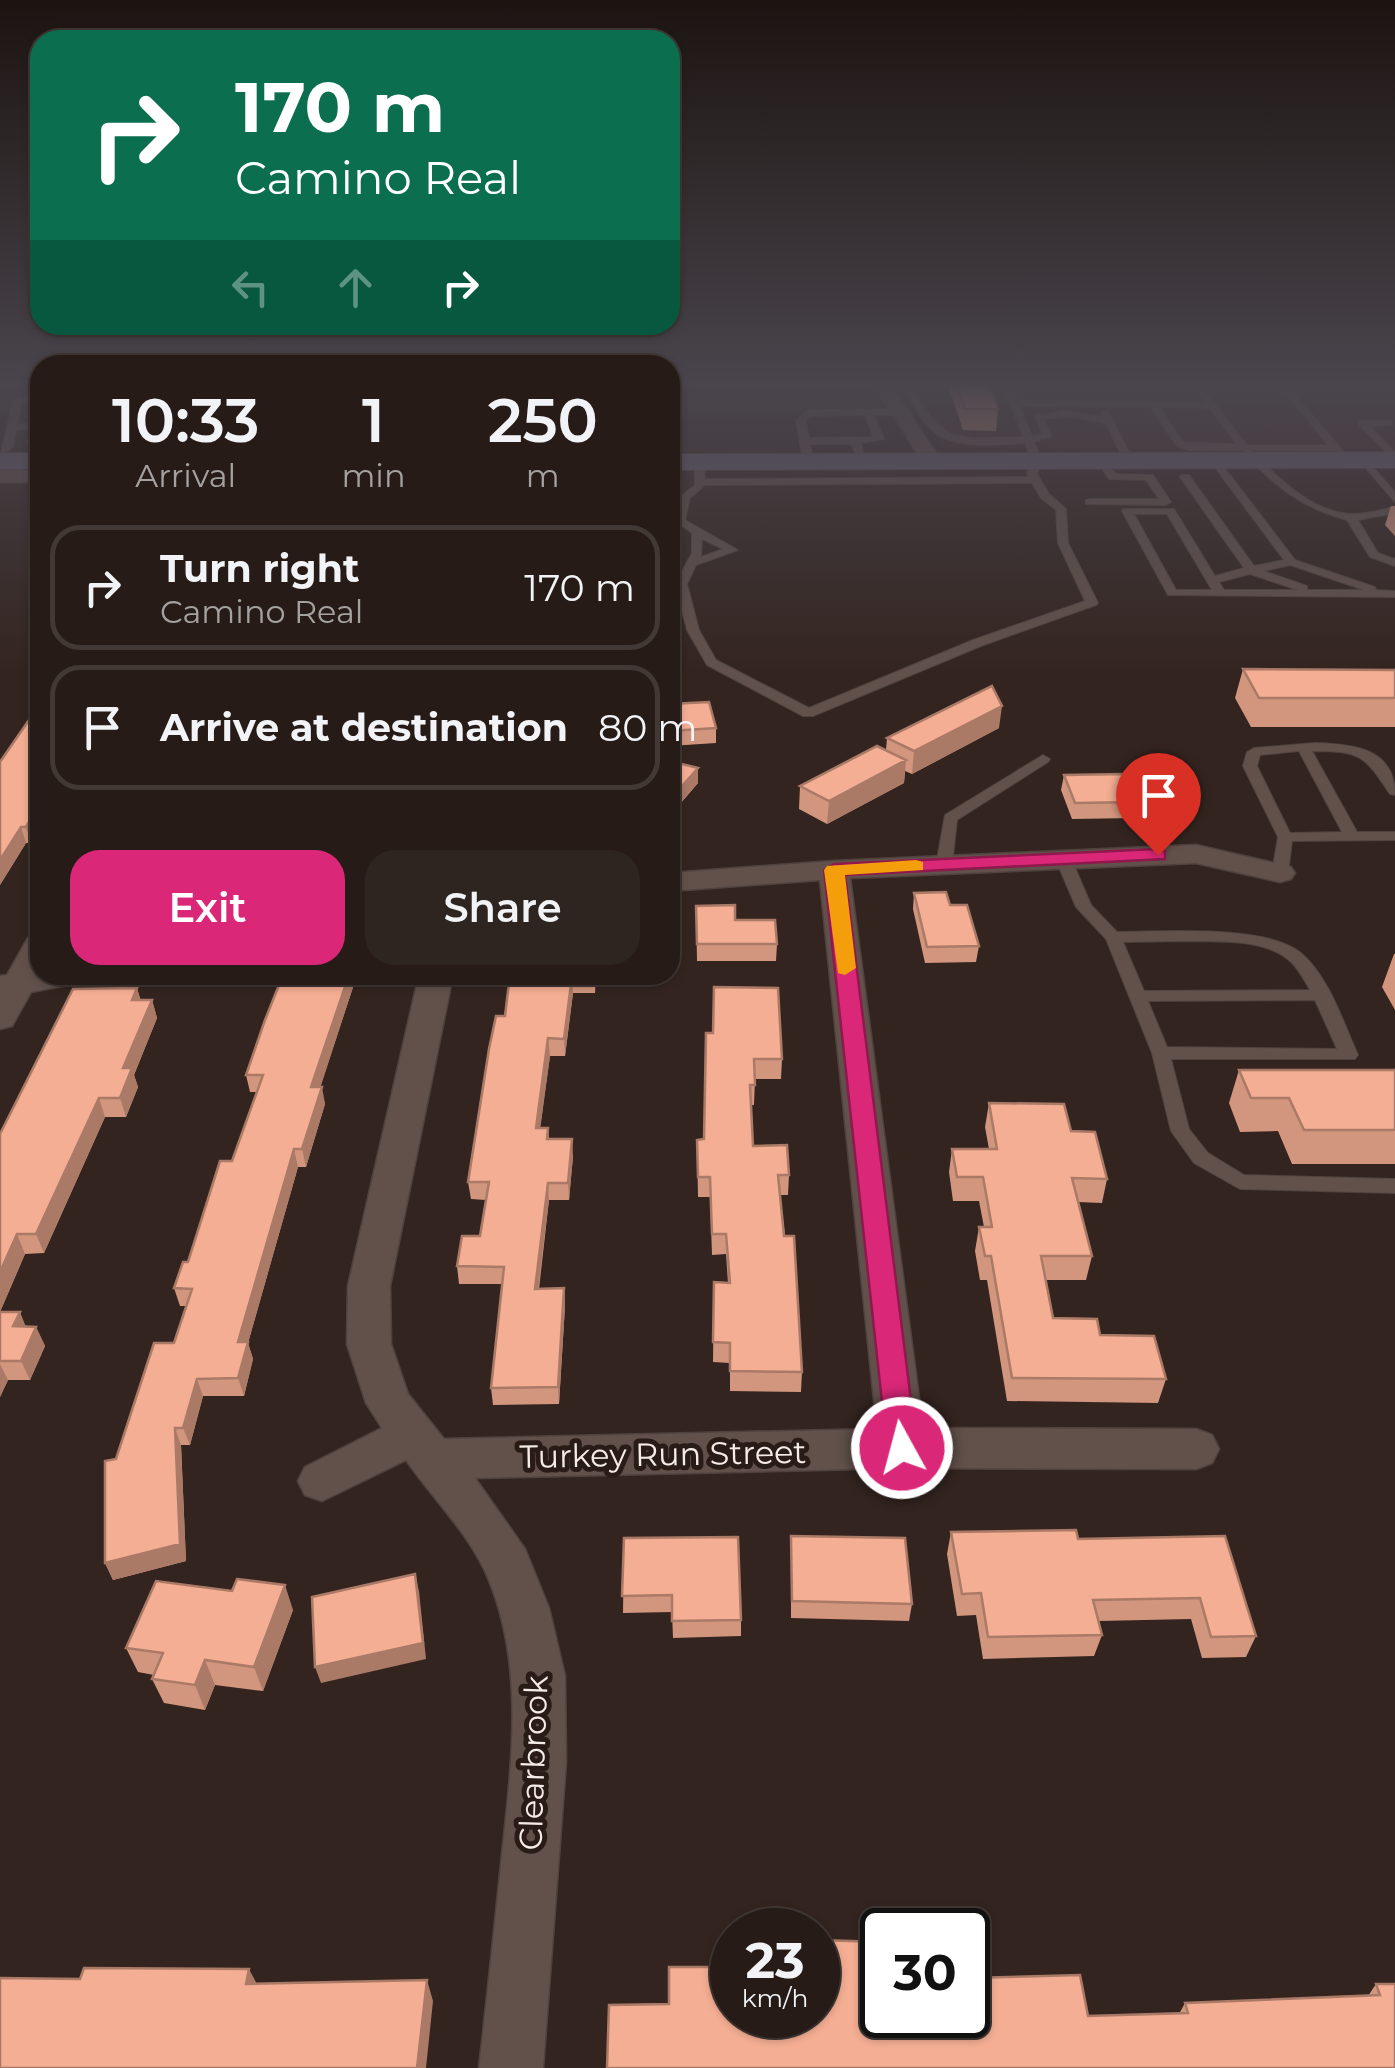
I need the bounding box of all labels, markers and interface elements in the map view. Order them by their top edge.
text: 170 m [235,64,445,150]
icon: right [70,70,200,200]
text: Camino Real [235,150,521,205]
icon: left [223,260,278,315]
icon: ahead [328,260,383,315]
icon: right [433,260,488,315]
text: 10:33 [112,384,259,457]
text: 1 [362,384,385,457]
text: 250 [488,384,598,457]
text: Arrival [135,456,236,495]
text: min [341,456,406,495]
text: m [526,456,560,495]
text: Turn right [160,545,359,592]
icon: right [75,560,130,615]
text: 170 m [524,564,635,611]
text: Camino Real [160,592,363,631]
icon: arrive [75,700,130,755]
text: Arrive at destination [160,704,568,751]
text: 80 m [598,704,698,751]
pin [1116,753,1201,856]
icon: arrive [1131,768,1186,823]
button: Exit [70,850,345,965]
button: Share [365,850,640,965]
position arrow [850,1396,954,1500]
street label: Turkey Run Street [519,1432,807,1476]
street label: Clearbrook [510,1675,556,1851]
speed limit sign: 30 [860,1908,990,2038]
text: 23 [745,1930,805,1991]
text: km/h [742,1983,808,2013]

